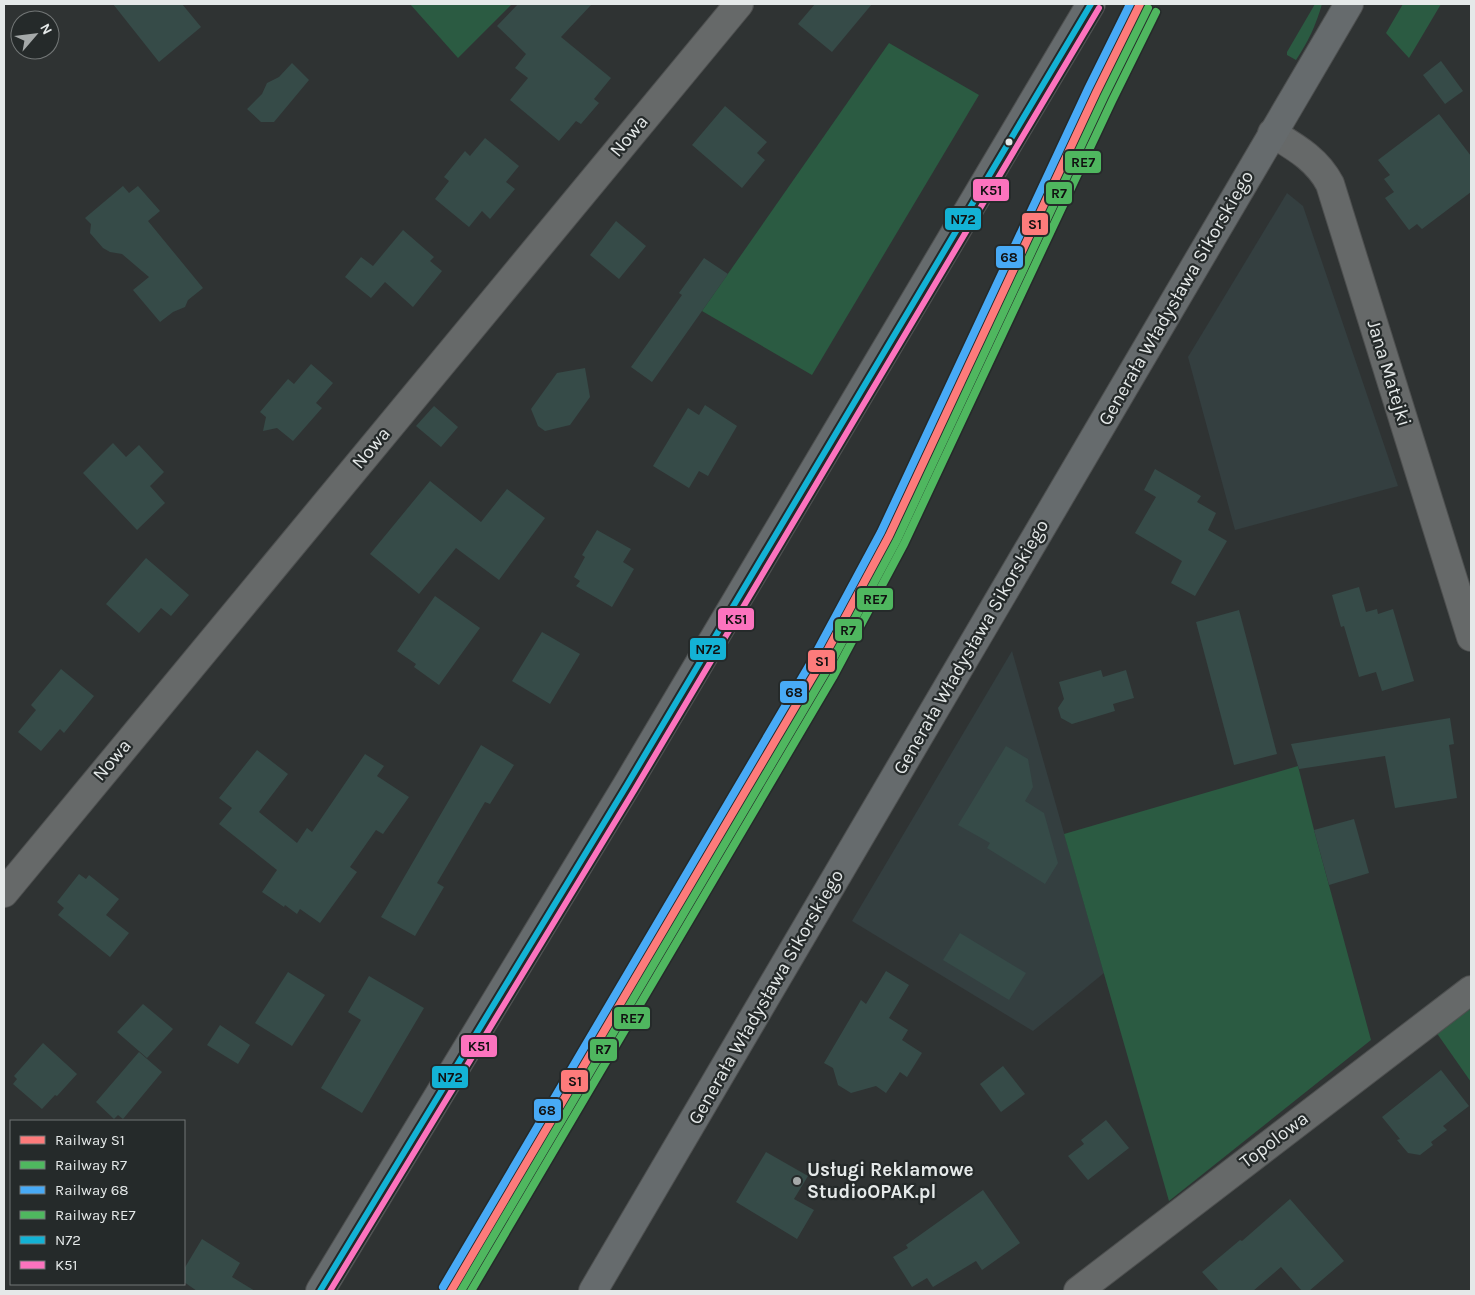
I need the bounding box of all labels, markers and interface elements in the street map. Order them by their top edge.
north arrow [10,10,60,60]
text: N [36,21,56,38]
street label: Nowa [605,111,653,161]
unlabelled marker [1004,137,1014,147]
line badge: RE7 [1064,150,1102,174]
text: RE7 [1071,154,1095,171]
street label: Generała Władysława Sikorskiego [1094,167,1258,429]
line badge: K51 [972,178,1010,202]
line badge: R7 [1045,181,1073,205]
text: K51 [980,182,1002,199]
text: R7 [1051,185,1067,202]
line badge: N72 [944,207,982,231]
text: N72 [950,211,976,228]
line badge: S1 [1021,212,1049,236]
text: S1 [1028,216,1042,233]
line badge: 68 [995,245,1024,269]
text: 68 [1000,249,1018,266]
street label: Jana Matejki [1362,317,1416,429]
street label: Nowa [347,423,395,473]
street label: Generała Władysława Sikorskiego [889,516,1053,778]
line badge: RE7 [856,587,894,611]
text: RE7 [863,591,887,608]
line badge: K51 [717,607,755,631]
text: K51 [725,611,747,628]
line badge: R7 [834,618,863,642]
text: R7 [840,622,856,639]
line badge: N72 [689,637,727,661]
text: N72 [695,641,721,658]
line badge: S1 [807,649,836,673]
text: S1 [815,653,829,670]
line badge: 68 [779,680,808,704]
text: 68 [785,684,803,701]
street label: Nowa [88,735,136,785]
street label: Generała Władysława Sikorskiego [684,866,848,1128]
line badge: RE7 [613,1006,651,1030]
text: RE7 [620,1010,644,1027]
line badge: K51 [460,1034,498,1058]
text: K51 [468,1038,490,1055]
line badge: R7 [589,1038,618,1062]
text: R7 [595,1041,611,1058]
line badge: N72 [431,1065,469,1089]
text: N72 [437,1069,463,1086]
line badge: S1 [560,1069,589,1093]
text: S1 [568,1073,582,1090]
line badge: 68 [533,1098,562,1122]
text: 68 [538,1102,556,1119]
street label: Topolowa [1236,1107,1312,1173]
legend [10,1120,185,1285]
text: Railway S1 [55,1131,125,1149]
text: Railway R7 [55,1156,127,1174]
place label: Usługi Reklamowe StudioOPAK.pl [807,1159,974,1203]
marker: Usługi Reklamowe StudioOPAK.pl [791,1175,803,1187]
text: Railway 68 [55,1181,129,1199]
text: Railway RE7 [55,1206,135,1224]
text: N72 [55,1231,81,1249]
text: K51 [55,1256,78,1274]

